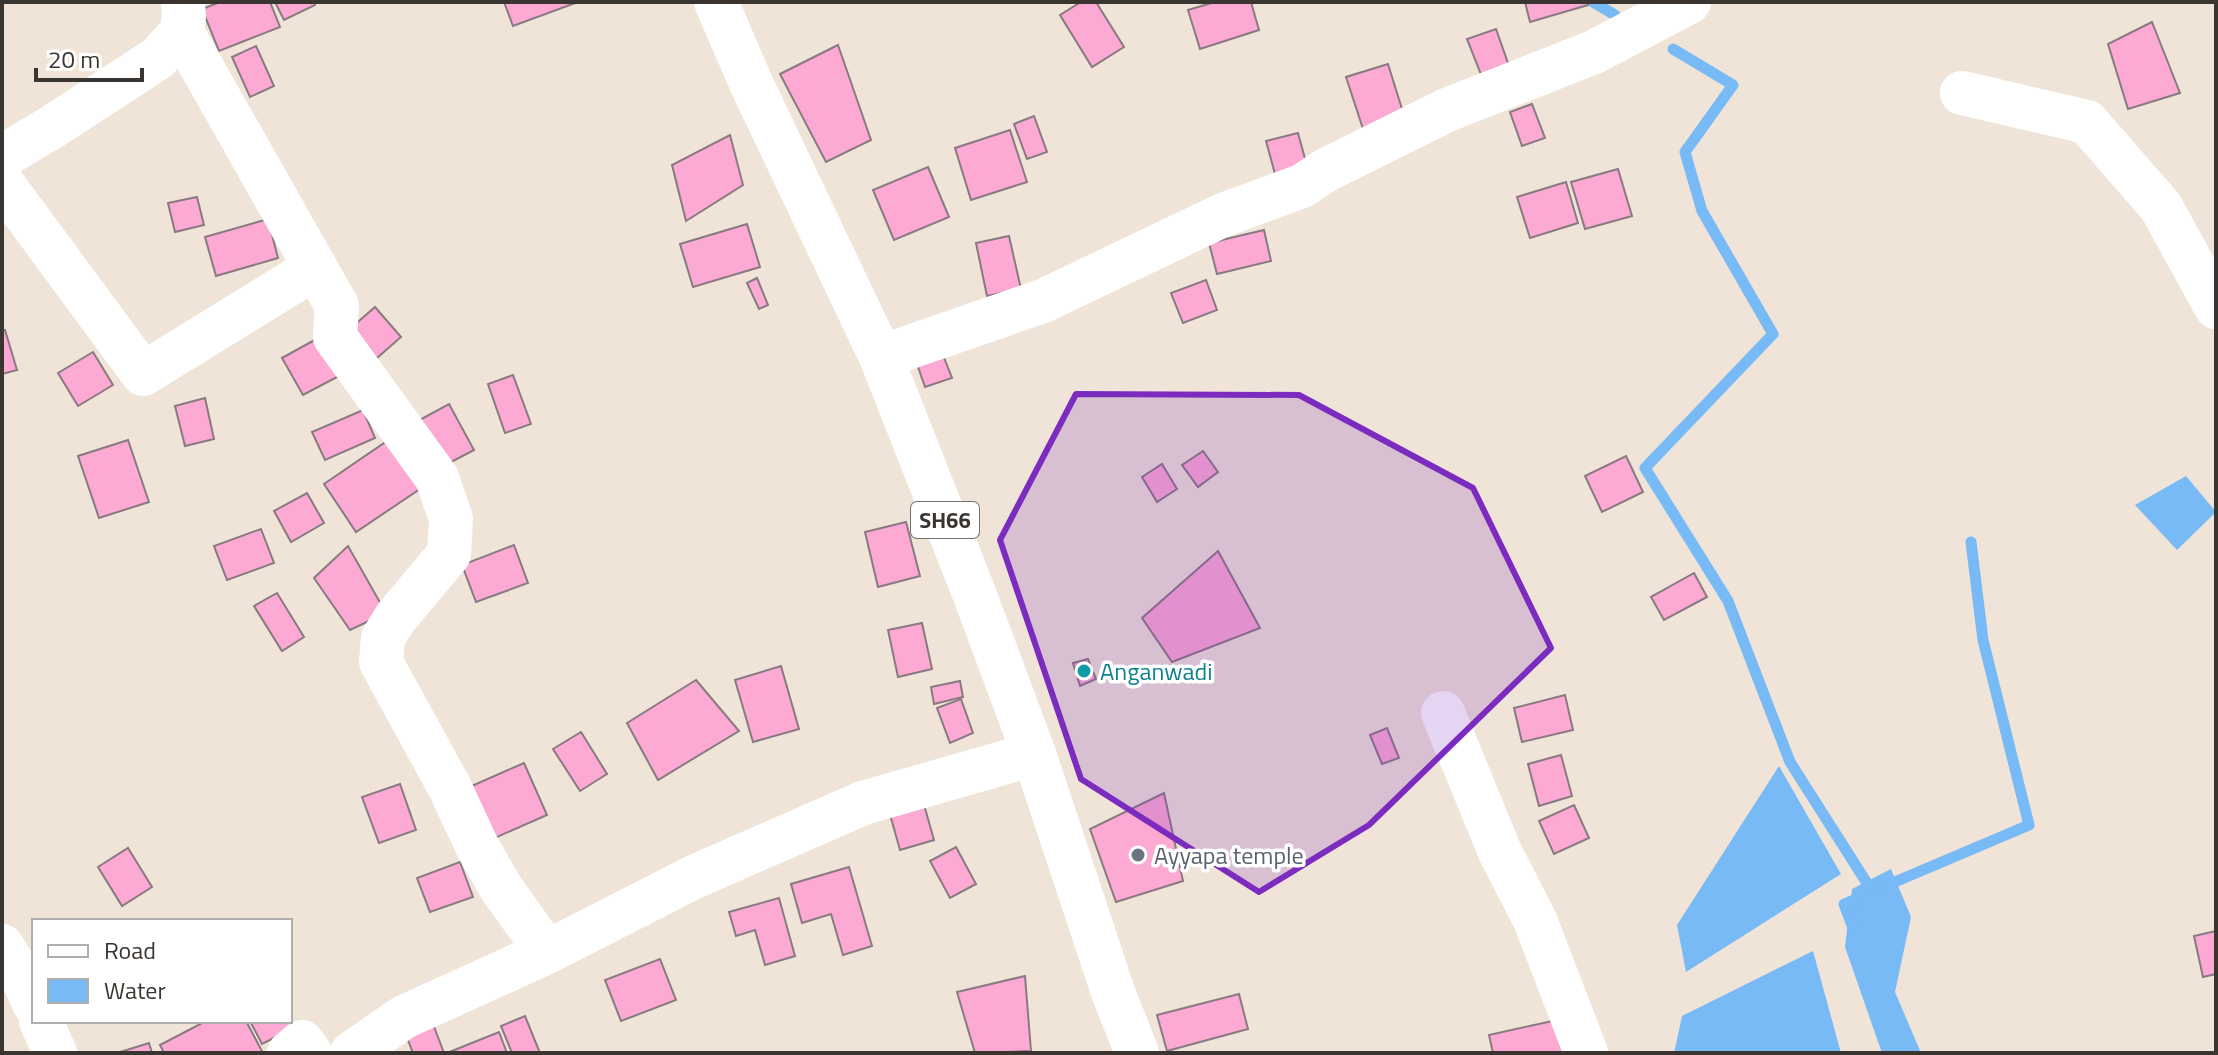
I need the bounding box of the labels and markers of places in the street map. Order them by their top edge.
place label: Anganwadi [1100,653,1212,689]
marker: Anganwadi [1075,662,1093,680]
place label: Ayyapa temple [1154,837,1304,873]
marker: Ayyapa temple [1129,846,1147,864]

